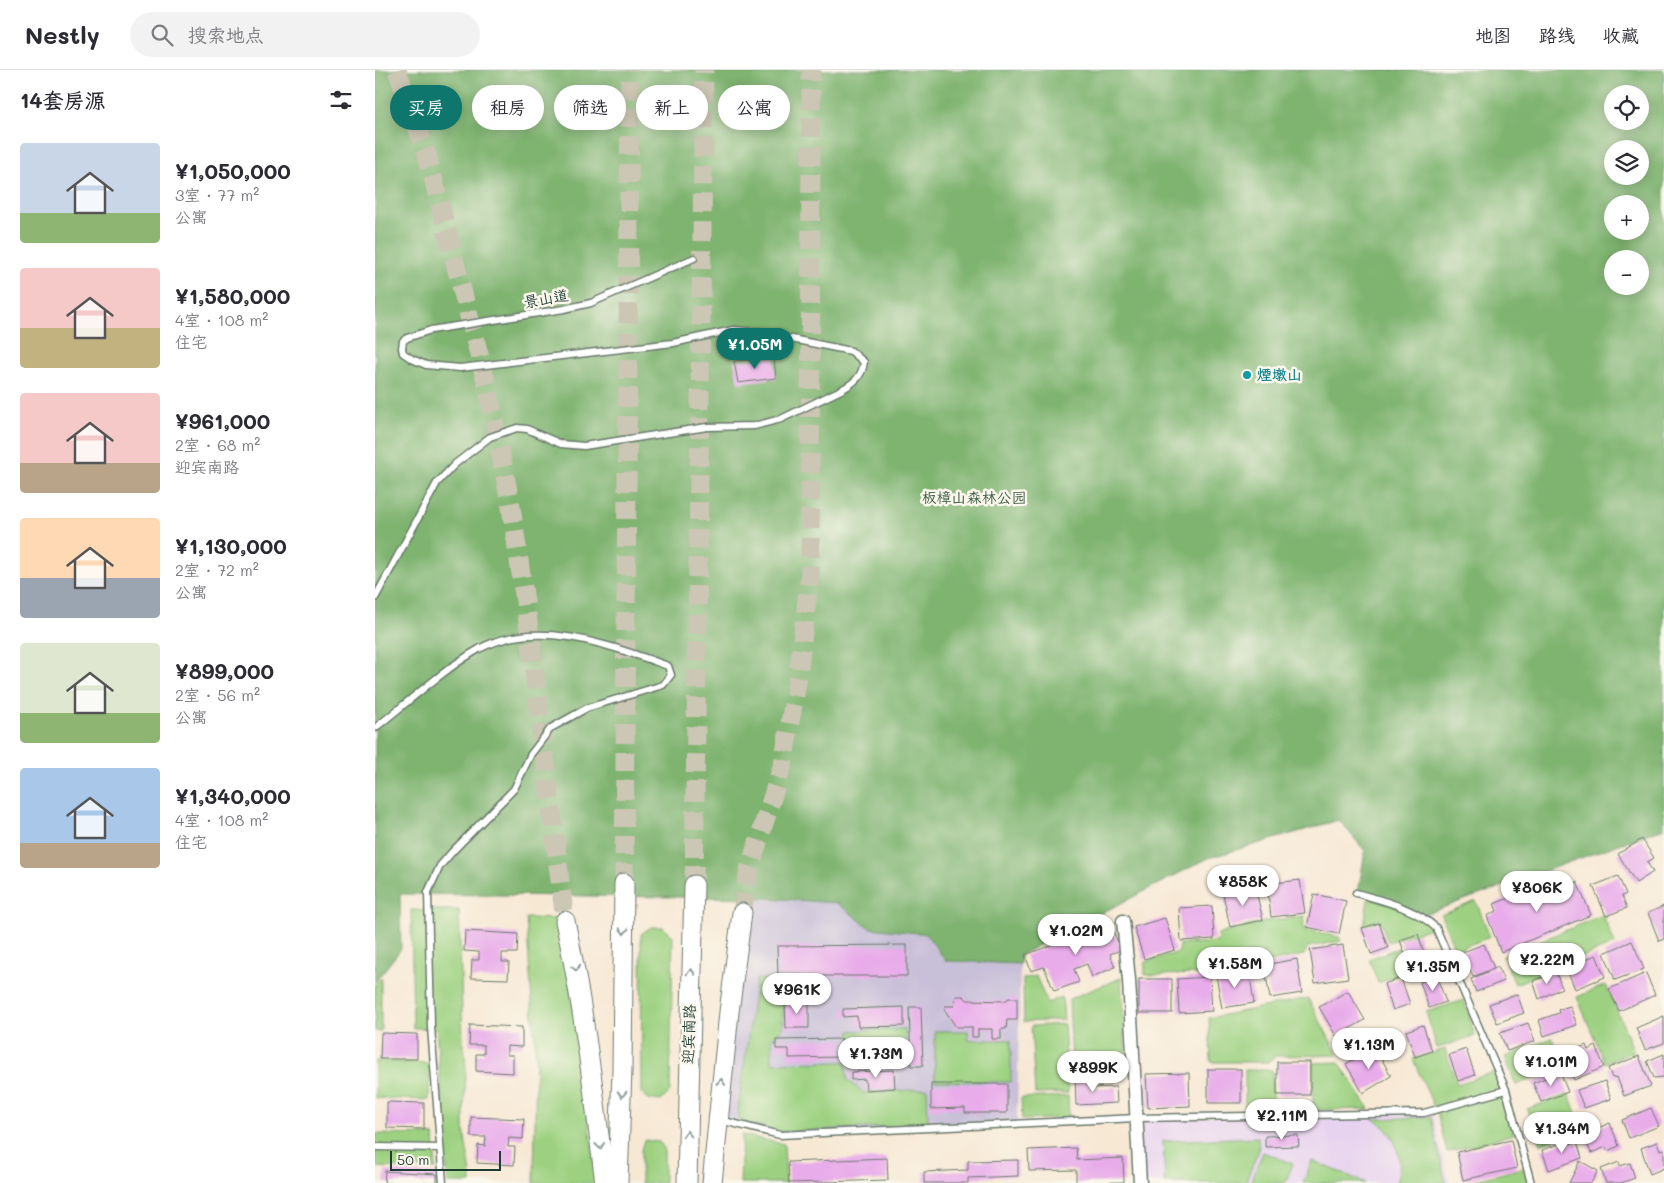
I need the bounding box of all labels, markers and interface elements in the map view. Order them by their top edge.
search box [130,12,480,57]
text: Nestly [25,19,100,50]
icon: search [148,21,176,49]
text: 搜索地点 [188,22,264,47]
text: 地图 [1475,23,1511,47]
text: 路线 [1539,23,1575,47]
text: 收藏 [1603,23,1639,47]
chip: 买房 [390,85,462,130]
chip: 租房 [472,85,544,130]
chip: 筛选 [554,85,626,130]
chip: 新上 [636,85,708,130]
chip: 公寓 [718,85,790,130]
map controls [1604,85,1649,295]
button: locate [1604,85,1649,130]
text: 14套房源 [20,86,106,113]
icon: filters [327,86,355,114]
button: layers [1604,140,1649,185]
text: ¥1,050,000 [175,157,291,184]
icon: home [60,163,120,223]
text: 3室 · 77 m² [175,184,259,205]
button: + [1604,195,1649,240]
text: 公寓 [175,206,207,227]
button: − [1604,250,1649,295]
text: ¥1,580,000 [175,282,290,309]
street label: 景山道 [522,284,570,312]
icon: home [60,288,120,348]
text: 4室 · 108 m² [175,309,268,330]
pin: ¥1.05M [714,328,796,370]
text: 住宅 [175,331,207,352]
text: ¥1.05M [727,333,783,354]
place label: 煙墩山 [1257,364,1302,384]
marker: 煙墩山 [1241,369,1253,381]
text: ¥961,000 [175,407,270,434]
icon: home [60,413,120,473]
text: 2室 · 68 m² [175,434,260,455]
text: 迎宾南路 [175,456,239,477]
park label: 板樟山森林公园 [921,487,1027,507]
text: ¥1,130,000 [175,532,287,559]
icon: home [60,538,120,598]
text: 2室 · 72 m² [175,559,259,580]
text: 公寓 [175,581,207,602]
text: ¥899,000 [175,657,274,684]
icon: home [60,663,120,723]
text: 2室 · 56 m² [175,684,260,705]
text: 公寓 [175,706,207,727]
text: ¥1,340,000 [175,782,291,809]
icon: home [60,788,120,848]
text: 4室 · 108 m² [175,809,268,830]
text: 住宅 [175,831,207,852]
pin: ¥858K [1208,864,1278,907]
text: ¥858K [1218,870,1268,891]
pin: ¥806K [1502,870,1572,913]
text: ¥806K [1512,876,1562,897]
pin: ¥1.02M [1035,914,1117,956]
text: ¥1.02M [1049,919,1103,940]
one-way arrow [619,928,629,936]
pin: ¥2.22M [1506,942,1588,985]
pin: ¥1.58M [1194,946,1276,989]
text: ¥2.22M [1519,948,1575,969]
pin: ¥1.35M [1392,950,1474,992]
text: ¥1.58M [1208,952,1262,973]
text: ¥1.35M [1406,955,1460,976]
one-way arrow [570,964,580,973]
one-way arrow [686,968,697,976]
pin: ¥961K [762,972,832,1015]
text: ¥961K [773,978,821,999]
street label: 迎宾南路 [677,1004,699,1064]
pin: ¥1.13M [1328,1028,1410,1070]
text: ¥1.13M [1343,1033,1395,1054]
pin: ¥1.73M [835,1036,917,1079]
text: ¥1.73M [849,1042,903,1063]
pin: ¥1.01M [1510,1044,1592,1087]
pin: ¥899K [1058,1050,1128,1093]
text: ¥1.01M [1525,1050,1577,1071]
text: ¥899K [1068,1056,1118,1077]
one-way arrow [715,1078,726,1086]
one-way arrow [616,1090,627,1098]
pin: ¥2.11M [1241,1098,1323,1141]
text: ¥2.11M [1256,1104,1308,1125]
pin: ¥1.34M [1521,1112,1603,1154]
text: ¥1.34M [1534,1117,1590,1138]
one-way arrow [682,1130,692,1138]
one-way arrow [594,1143,605,1151]
scale bar [390,1148,501,1171]
text: 50 m [397,1150,429,1169]

